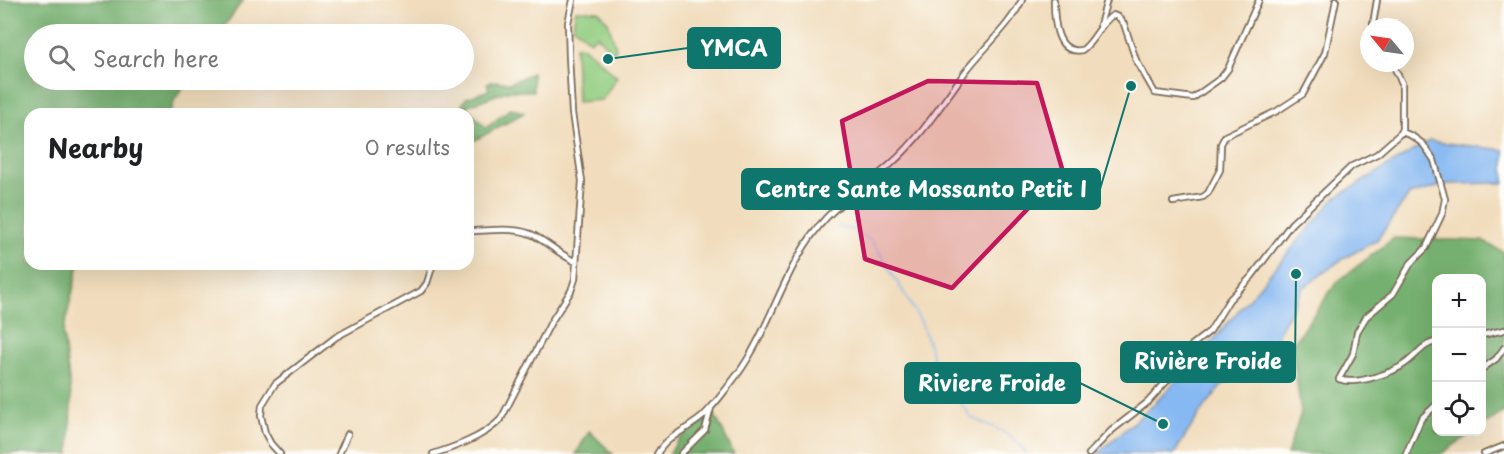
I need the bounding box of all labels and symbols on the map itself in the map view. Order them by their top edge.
north arrow [1360,18,1414,72]
callout: YMCA [688,28,780,68]
text: YMCA [700,30,768,63]
callout: Centre Sante Mossanto Petit I [742,169,1100,209]
text: Centre Sante Mossanto Petit I [755,171,1087,204]
callout: Rivière Froide [1121,342,1295,382]
text: Rivière Froide [1134,343,1282,376]
callout: Riviere Froide [905,363,1080,403]
text: Riviere Froide [918,365,1066,398]

